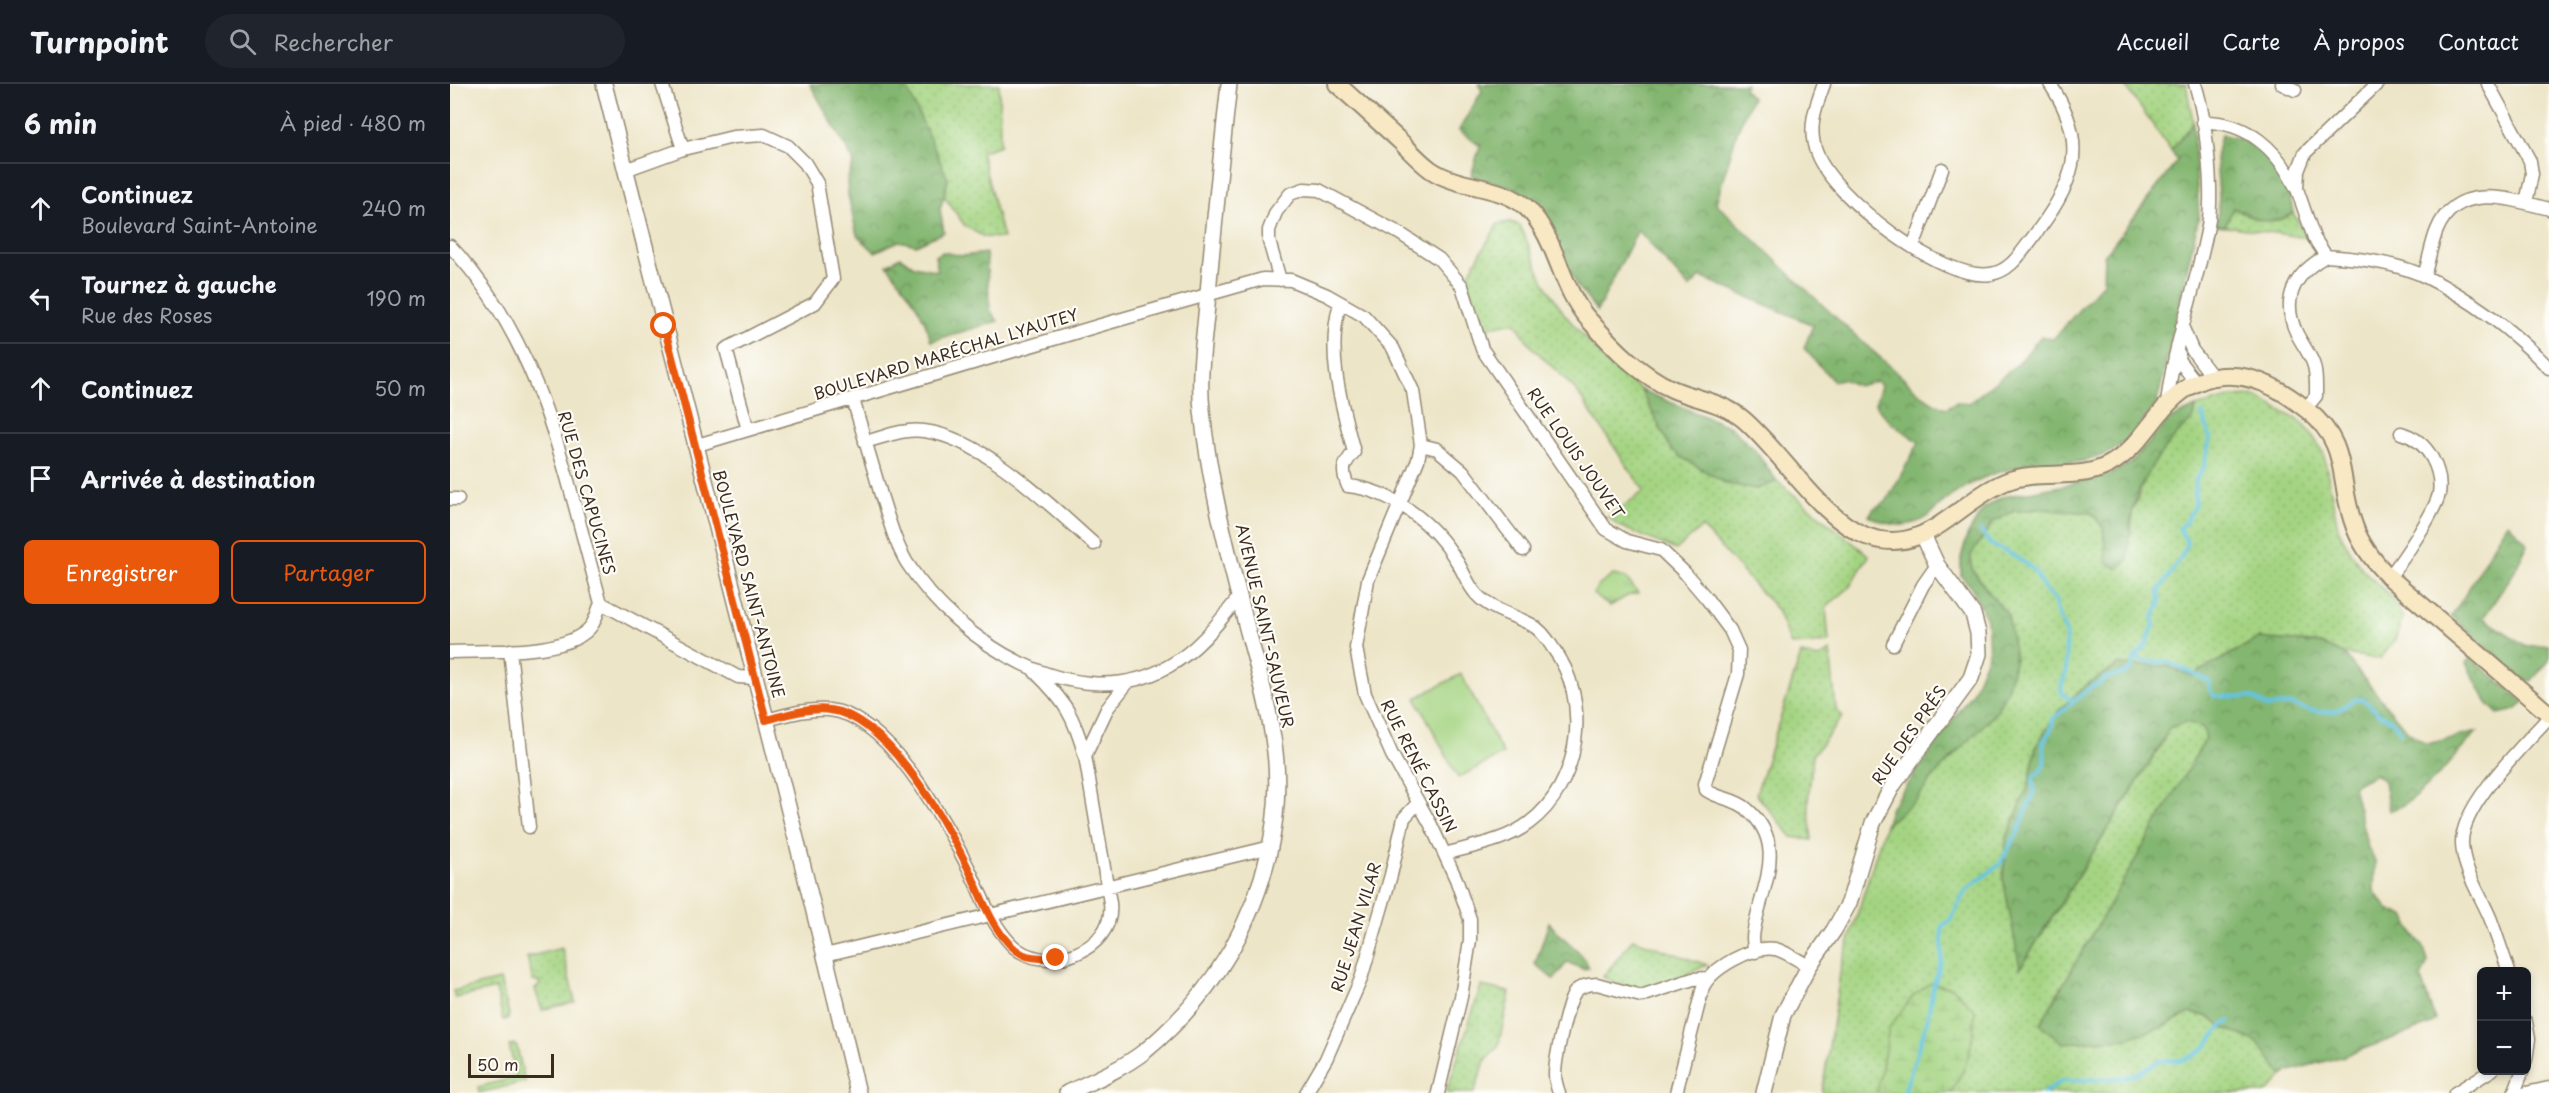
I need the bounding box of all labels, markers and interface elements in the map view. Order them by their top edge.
search box [205,14,625,68]
text: Turnpoint [30,20,169,63]
icon: search [226,25,259,58]
text: Rechercher [274,25,393,58]
text: Accueil [2117,25,2189,57]
text: Carte [2222,25,2280,57]
text: À propos [2313,25,2405,57]
text: Contact [2438,25,2519,57]
text: 6 min [24,104,97,143]
text: À pied · 480 m [280,108,426,138]
text: Continuez [81,177,193,210]
icon: ahead [24,192,57,225]
text: 240 m [361,193,426,223]
text: Boulevard Saint-Antoine [81,210,318,240]
text: Tournez à gauche [81,267,277,300]
icon: left [24,282,57,315]
text: 190 m [367,283,426,313]
text: Rue des Roses [81,300,212,330]
street label: BOULEVARD MARÉCHAL LYAUTEY [810,301,1081,405]
route start [650,312,676,338]
icon: ahead [24,372,57,405]
text: Continuez [81,372,193,405]
text: 50 m [374,373,426,403]
street label: RUE LOUIS JOUVET [1522,382,1631,523]
street label: RUE DES CAPUCINES [553,408,623,578]
icon: arrive [24,462,57,495]
text: Arrivée à destination [81,462,315,495]
street label: BOULEVARD SAINT-ANTOINE [708,467,792,701]
street label: AVENUE SAINT-SAUVEUR [1231,521,1301,730]
button: Enregistrer [24,540,219,604]
button: Partager [231,540,426,604]
street label: RUE DES PRÉS [1865,680,1951,789]
street label: RUE RENÉ CASSIN [1376,695,1464,837]
street label: RUE JEAN VILAR [1324,859,1386,995]
route end [1042,944,1068,970]
map controls [2477,967,2531,1075]
button: + [2477,967,2531,1021]
button: − [2477,1021,2531,1075]
scale bar [468,1051,554,1078]
text: 50 m [477,1052,518,1076]

